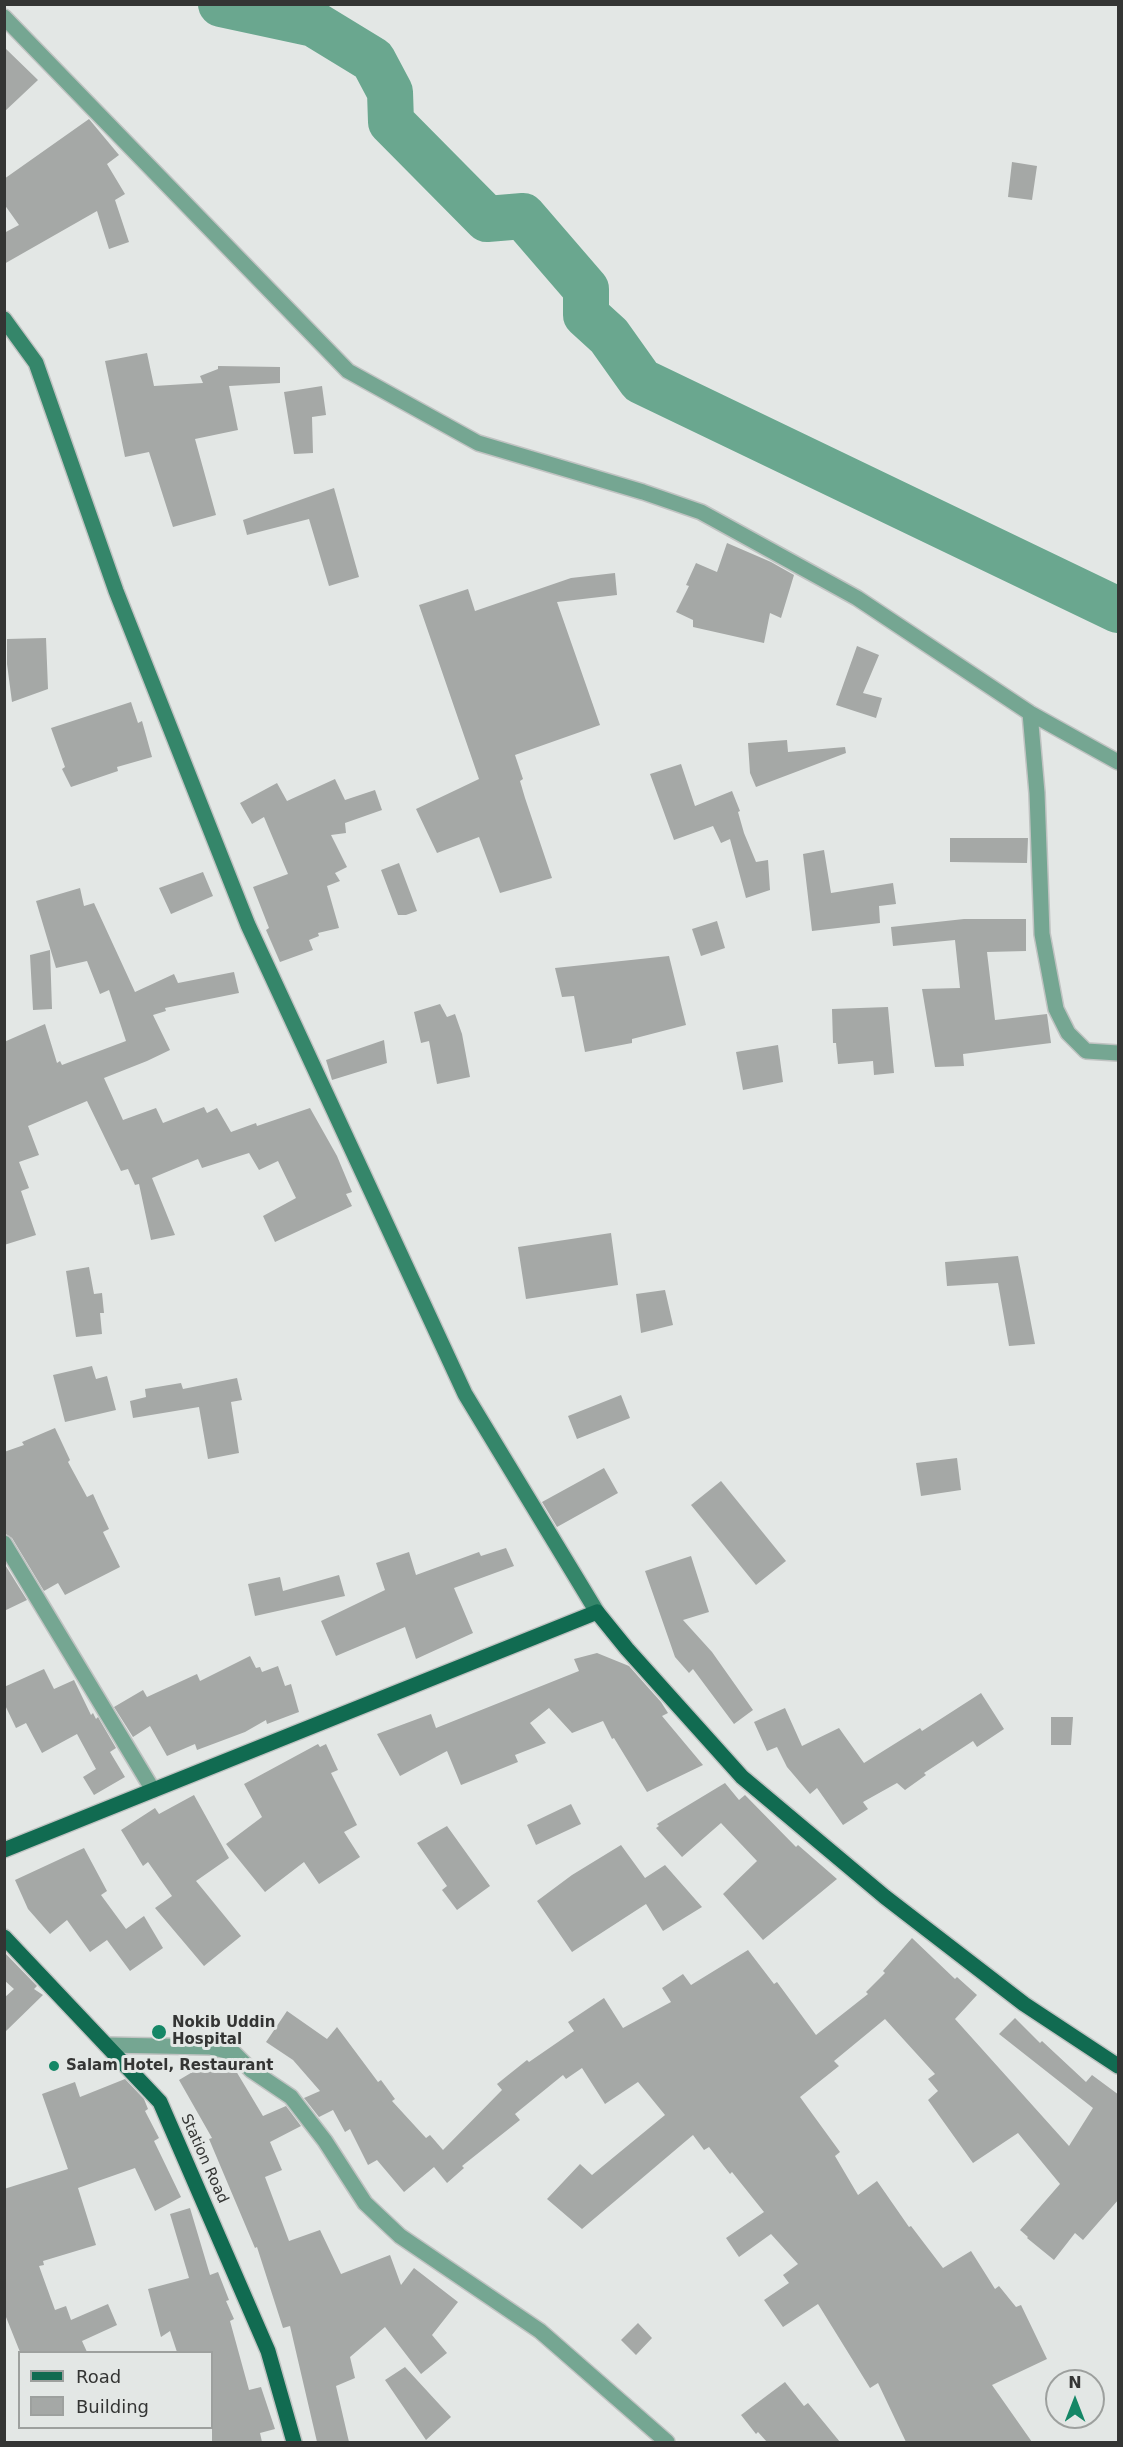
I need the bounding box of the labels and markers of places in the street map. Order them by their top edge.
place label: Nokib Uddin Hospital [172,2014,275,2049]
marker: Nokib Uddin Hospital [150,2023,168,2041]
place label: Salam Hotel, Restaurant [66,2057,273,2075]
marker: Salam Hotel, Restaurant [47,2059,61,2073]

